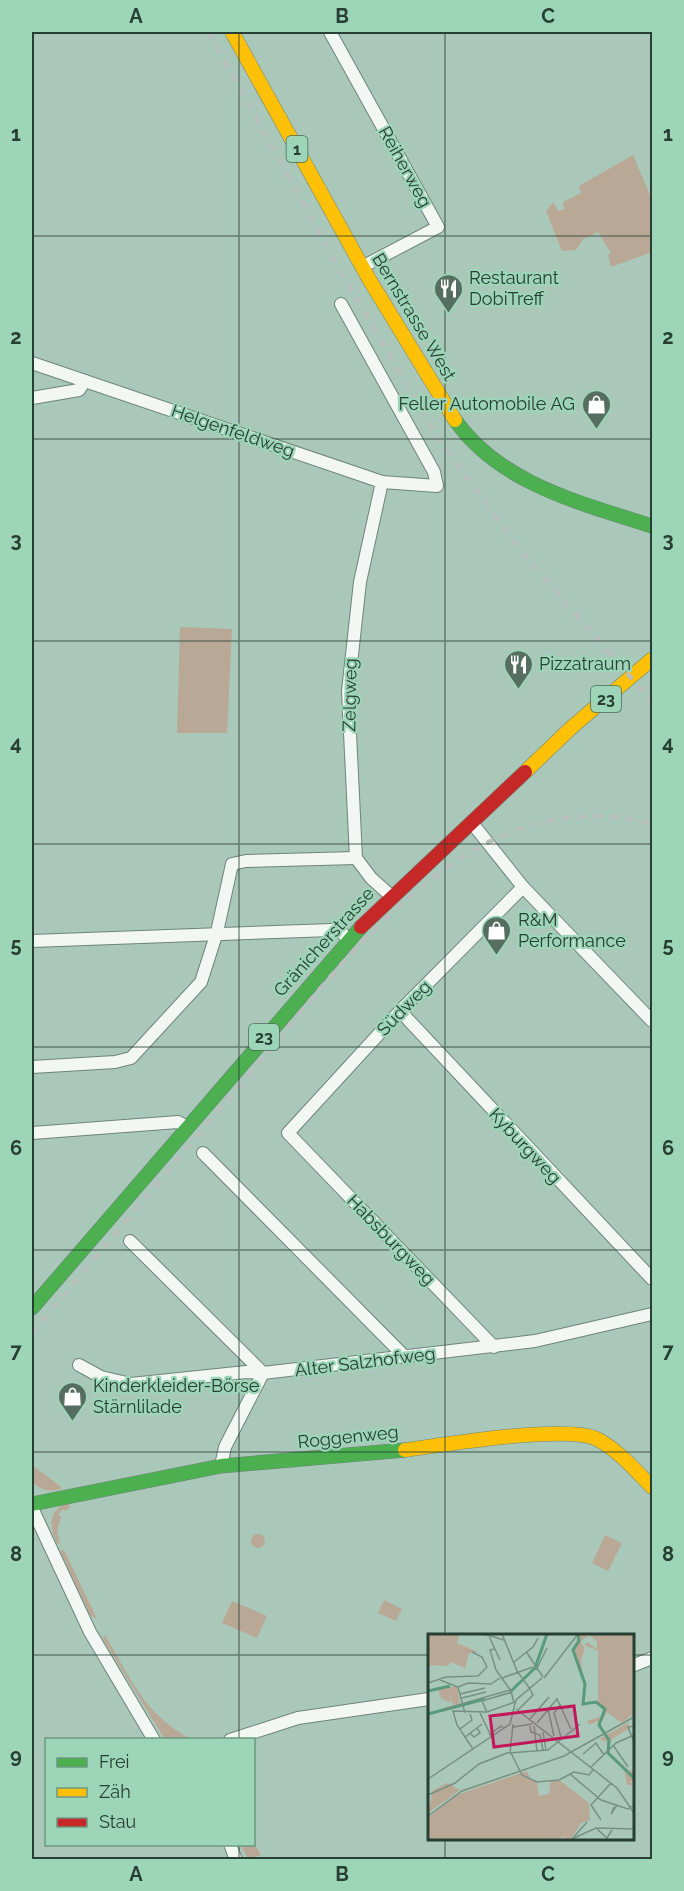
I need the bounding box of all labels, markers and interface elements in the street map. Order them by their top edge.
text: A [129,4,143,28]
text: B [335,4,349,28]
text: C [541,4,555,28]
text: 1 [11,122,21,146]
text: 1 [663,122,673,146]
street label: Reiherweg [375,123,436,211]
road number: 1 [286,136,308,162]
street label: Bernstrasse West [368,249,461,384]
place label: Restaurant DobiTreff [469,267,559,309]
restaurant icon: Restaurant DobiTreff [432,272,464,314]
text: 2 [10,325,22,349]
text: 2 [662,325,674,349]
shop icon: Feller Automobile AG [580,388,612,430]
place label: Feller Automobile AG [399,393,575,414]
street label: Helgenfeldweg [169,400,298,461]
text: 3 [10,528,22,552]
text: 3 [662,528,674,552]
restaurant icon: Pizzatraum [502,648,534,690]
place label: Pizzatraum [539,653,631,674]
street label: Zelgweg [338,658,361,732]
road number: 23 [591,686,621,712]
text: 4 [10,731,22,755]
text: 4 [662,731,674,755]
street label: Gränicherstrasse [269,883,378,1001]
place label: R&M Performance [518,909,626,951]
shop icon: R&M Performance [481,914,513,956]
text: 5 [10,933,22,957]
text: 5 [662,933,674,957]
street label: Südweg [372,976,435,1040]
road number: 23 [249,1024,279,1050]
street label: Kyburgweg [485,1104,566,1188]
text: 6 [10,1136,22,1160]
text: 6 [662,1136,674,1160]
street label: Habsburgweg [343,1190,440,1289]
text: 7 [10,1339,22,1363]
text: 7 [662,1339,674,1363]
street label: Alter Salzhofweg [293,1342,436,1381]
place label: Kinderkleider-Börse Stärnlilade [93,1375,260,1417]
shop icon: Kinderkleider-Börse Stärnlilade [56,1380,88,1422]
street label: Roggenweg [296,1421,399,1452]
text: 8 [10,1542,22,1566]
text: 8 [662,1542,674,1566]
inset map [428,1634,633,1840]
legend [45,1738,255,1846]
text: 9 [10,1744,22,1768]
text: 9 [662,1744,674,1768]
text: Frei [99,1751,129,1772]
text: Zäh [99,1781,131,1802]
text: Stau [99,1811,136,1832]
text: A [129,1862,143,1886]
text: B [335,1862,349,1886]
text: C [541,1862,555,1886]

